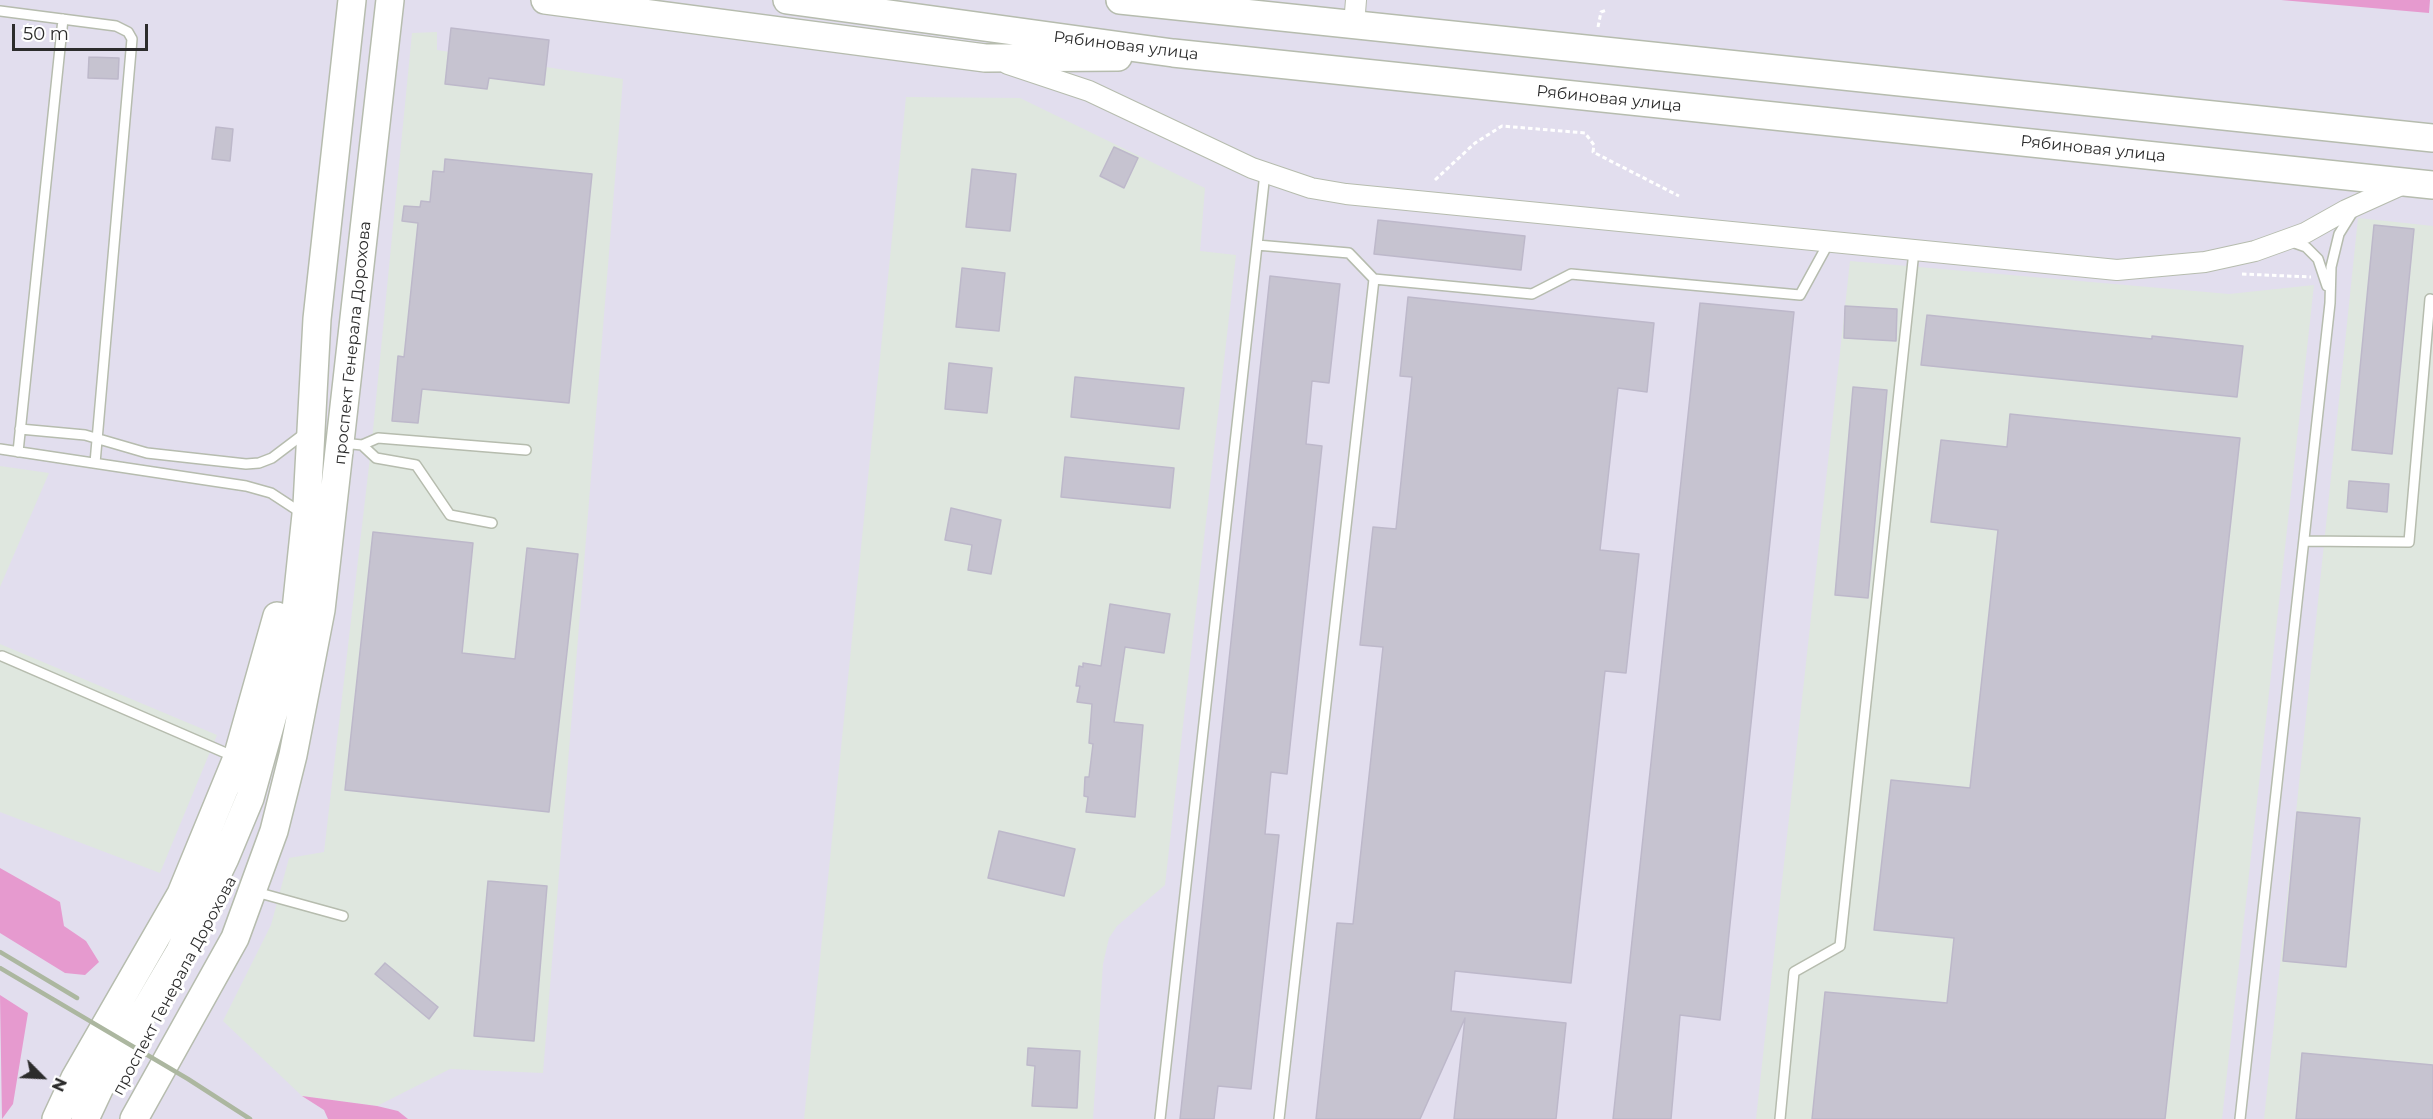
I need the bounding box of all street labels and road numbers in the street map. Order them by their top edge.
street label: Рябиновая улица [1052,28,1200,64]
street label: Рябиновая улица [1535,82,1683,116]
street label: Рябиновая улица [2019,132,2167,166]
street label: проспект Генерала Дорохова [331,220,375,466]
street label: проспект Генерала Дорохова [109,873,241,1099]

